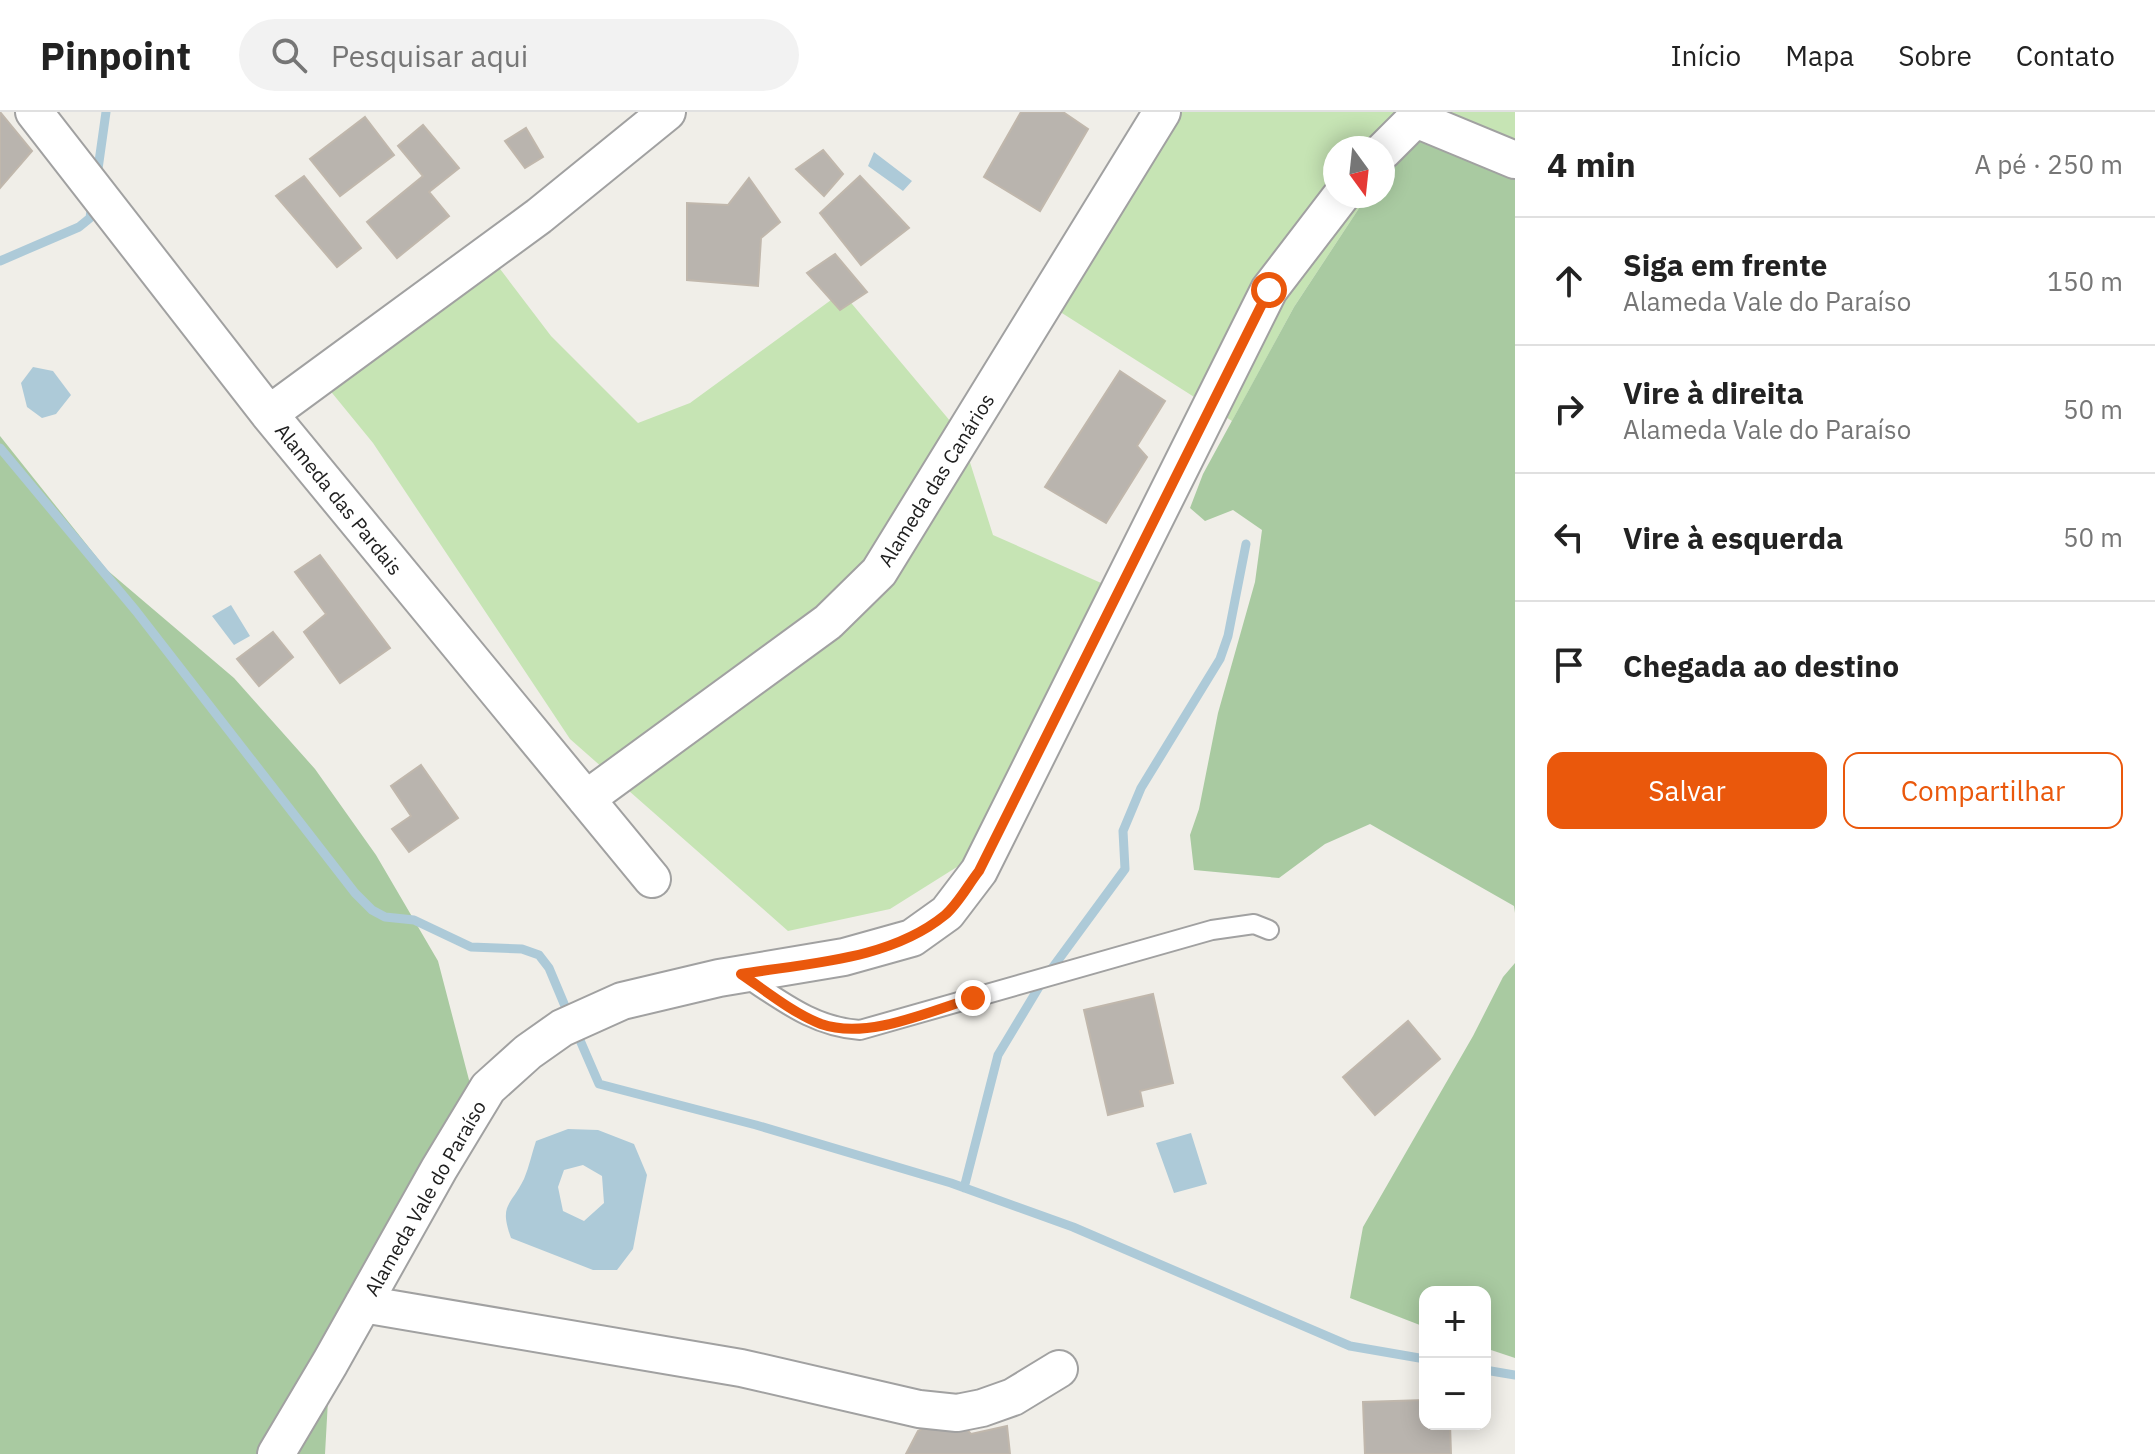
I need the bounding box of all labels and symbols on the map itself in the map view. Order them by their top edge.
north arrow [1323,136,1395,208]
route start [1251,272,1287,308]
street label: Alameda das Canários [872,388,1000,572]
street label: Alameda das Pardais [269,417,409,581]
route end [955,980,991,1016]
street label: Alameda Vale do Paraíso [358,1095,492,1301]

